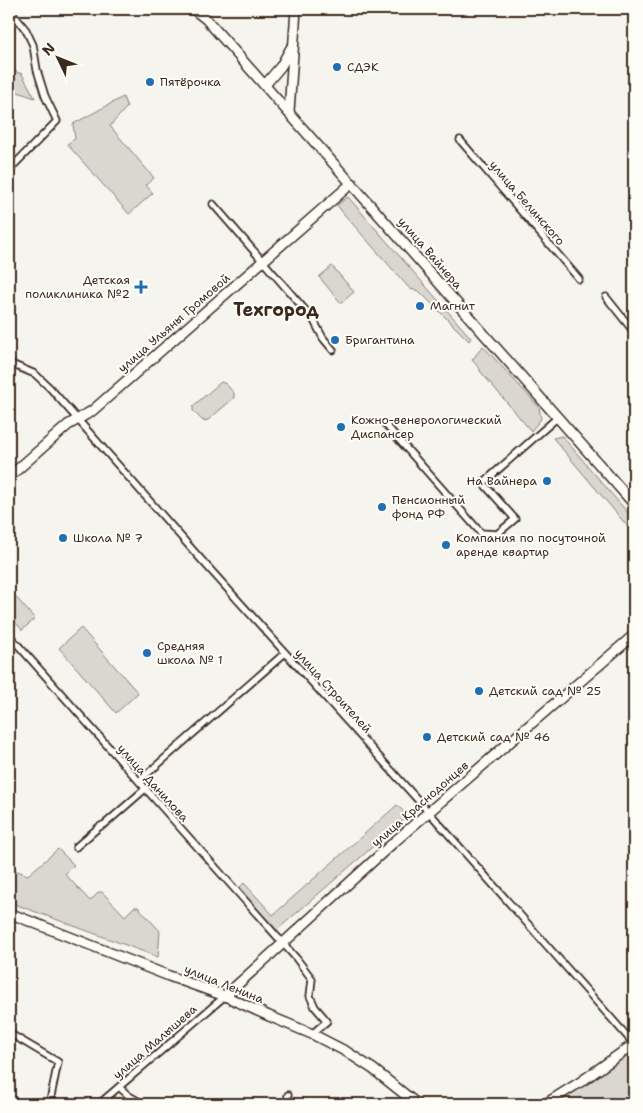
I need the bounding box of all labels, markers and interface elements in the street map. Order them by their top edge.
north arrow [32,32,82,82]
text: N [38,39,59,59]
place label: СДЭК [347,59,379,75]
marker: СДЭК [331,61,343,73]
place label: Пятёрочка [160,74,221,90]
marker: Пятёрочка [144,76,156,88]
street label: улица Белинского [486,157,568,249]
street label: улица Вайнера [394,214,466,293]
street label: улица Ульяны Громовой [115,270,233,376]
place label: Детская поликлиника №2 [25,272,130,302]
marker: Детская поликлиника №2 [134,280,148,294]
district label: Техгород [233,298,319,322]
place label: Магнит [430,298,476,314]
marker: Магнит [414,300,426,312]
place label: Бригантина [345,332,415,348]
marker: Бригантина [329,334,341,346]
place label: Кожно-венерологический Диспансер [351,412,502,442]
marker: Кожно-венерологический Диспансер [335,421,347,433]
place label: На Вайнера [467,473,538,489]
marker: На Вайнера [541,475,553,487]
place label: Пенсионный фонд РФ [392,492,465,522]
marker: Пенсионный фонд РФ [376,501,388,513]
place label: Школа № 7 [73,530,143,546]
place label: Компания по посуточной аренде квартир [456,530,606,560]
marker: Школа № 7 [57,532,69,544]
marker: Компания по посуточной аренде квартир [440,539,452,551]
place label: Средняя школа № 1 [157,638,223,668]
street label: улица Строителей [291,646,375,737]
marker: Средняя школа № 1 [141,647,153,659]
place label: Детский сад № 25 [489,683,601,699]
marker: Детский сад № 25 [473,685,485,697]
place label: Детский сад № 46 [437,729,550,745]
marker: Детский сад № 46 [421,731,433,743]
street label: улица Данилова [114,741,192,826]
street label: улица Краснодонцев [368,757,472,851]
street label: улица Ленина [182,961,267,1007]
street label: улица Малышева [110,1001,201,1083]

